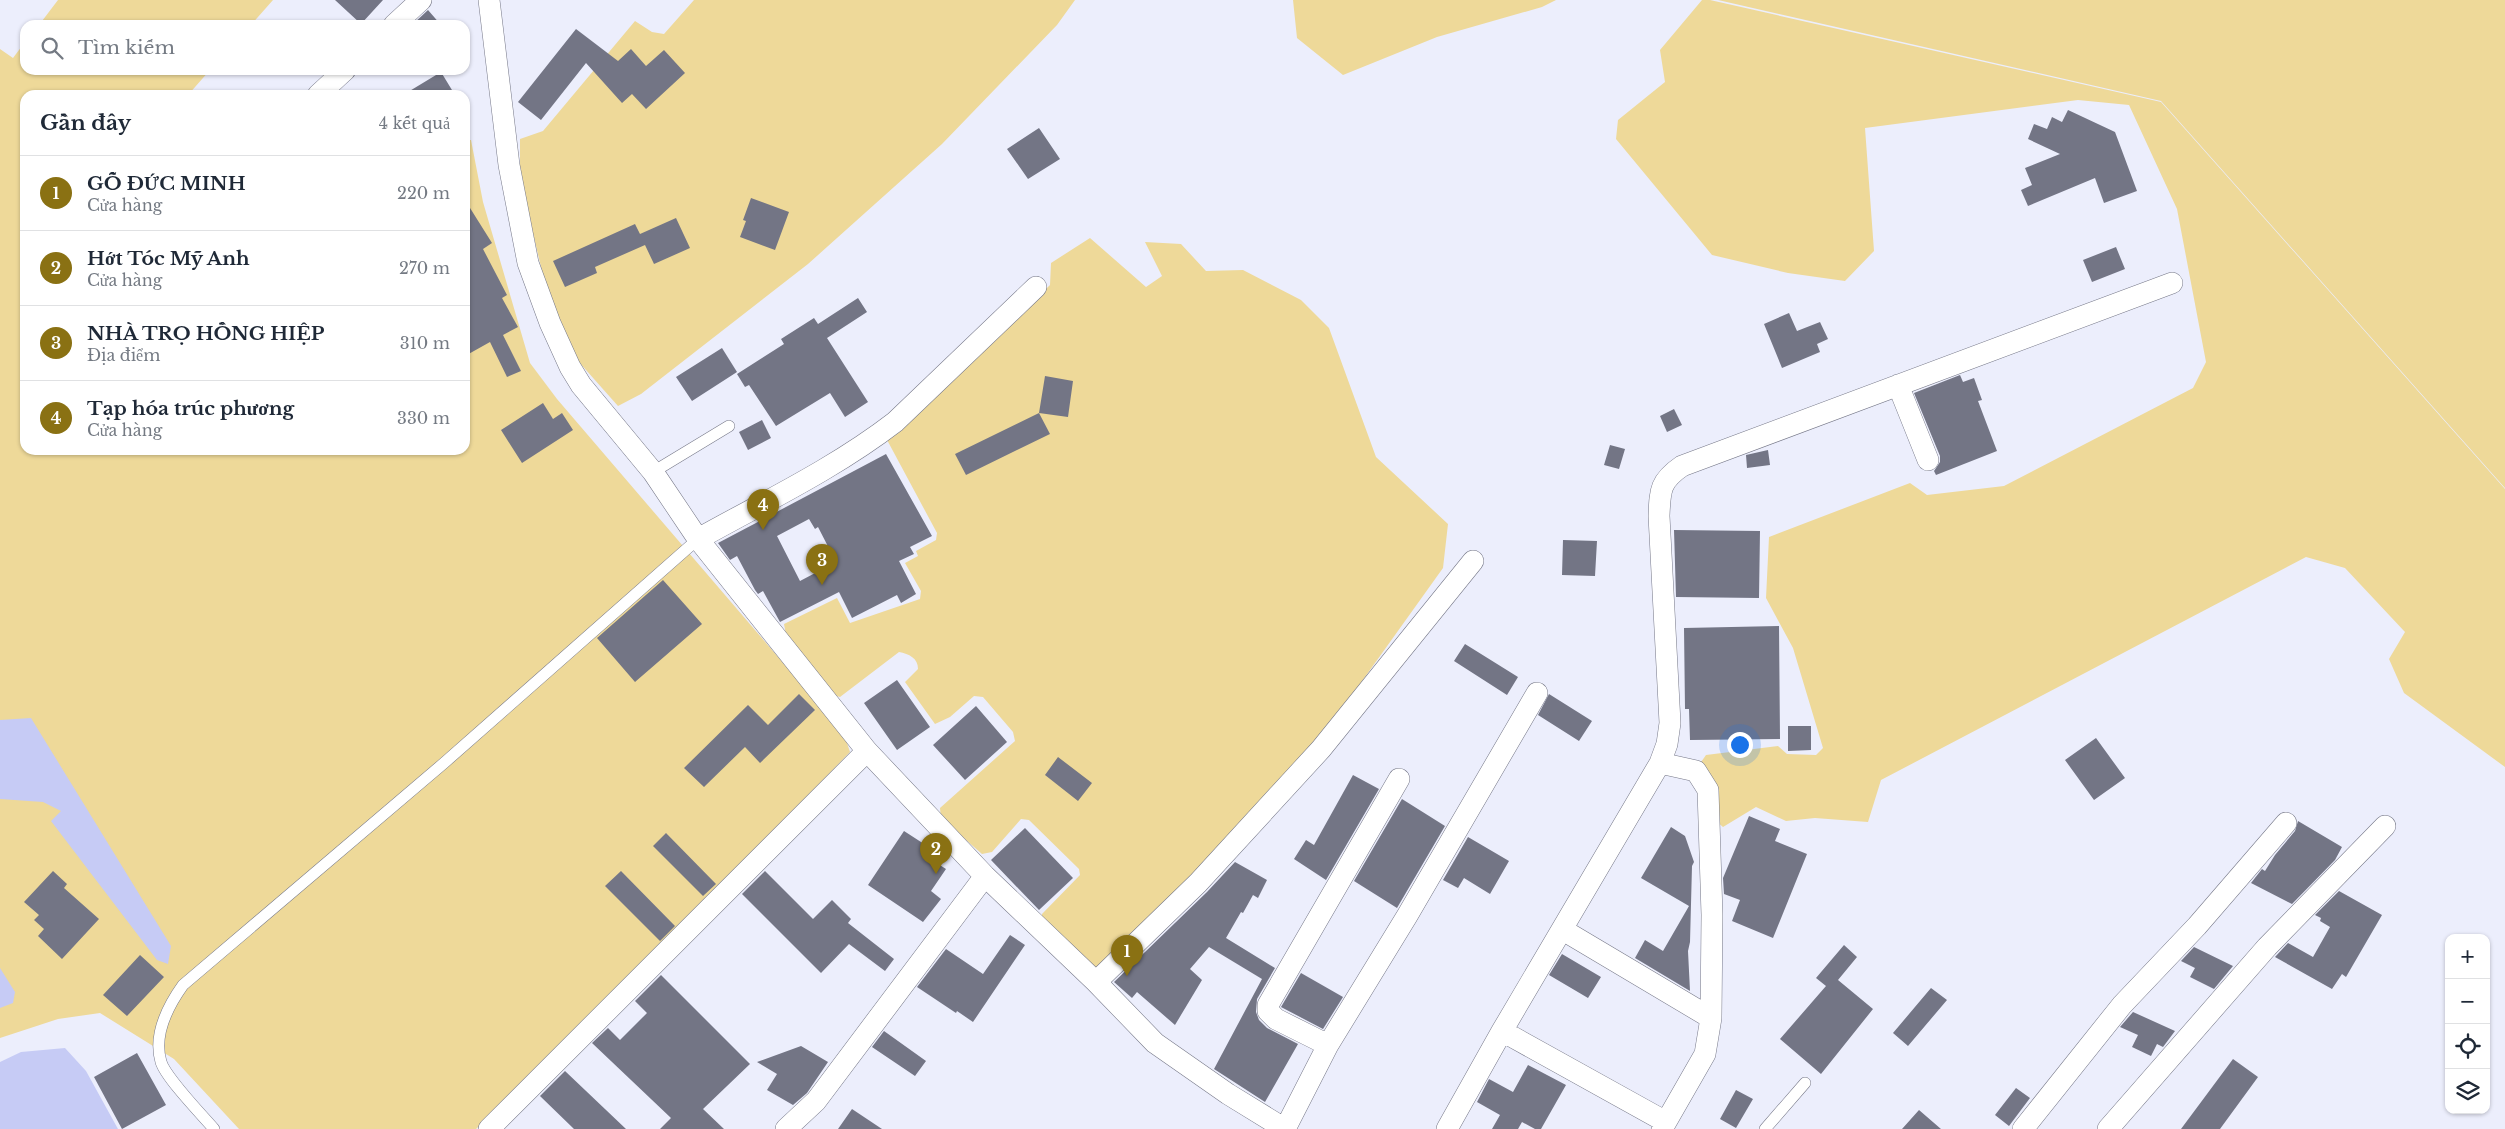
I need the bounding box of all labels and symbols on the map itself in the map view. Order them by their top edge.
pin: 4 [747,489,779,530]
pin: 3 [806,544,838,585]
your location [1727,732,1753,758]
pin: 2 [920,833,952,874]
pin: 1 [1111,935,1143,976]

